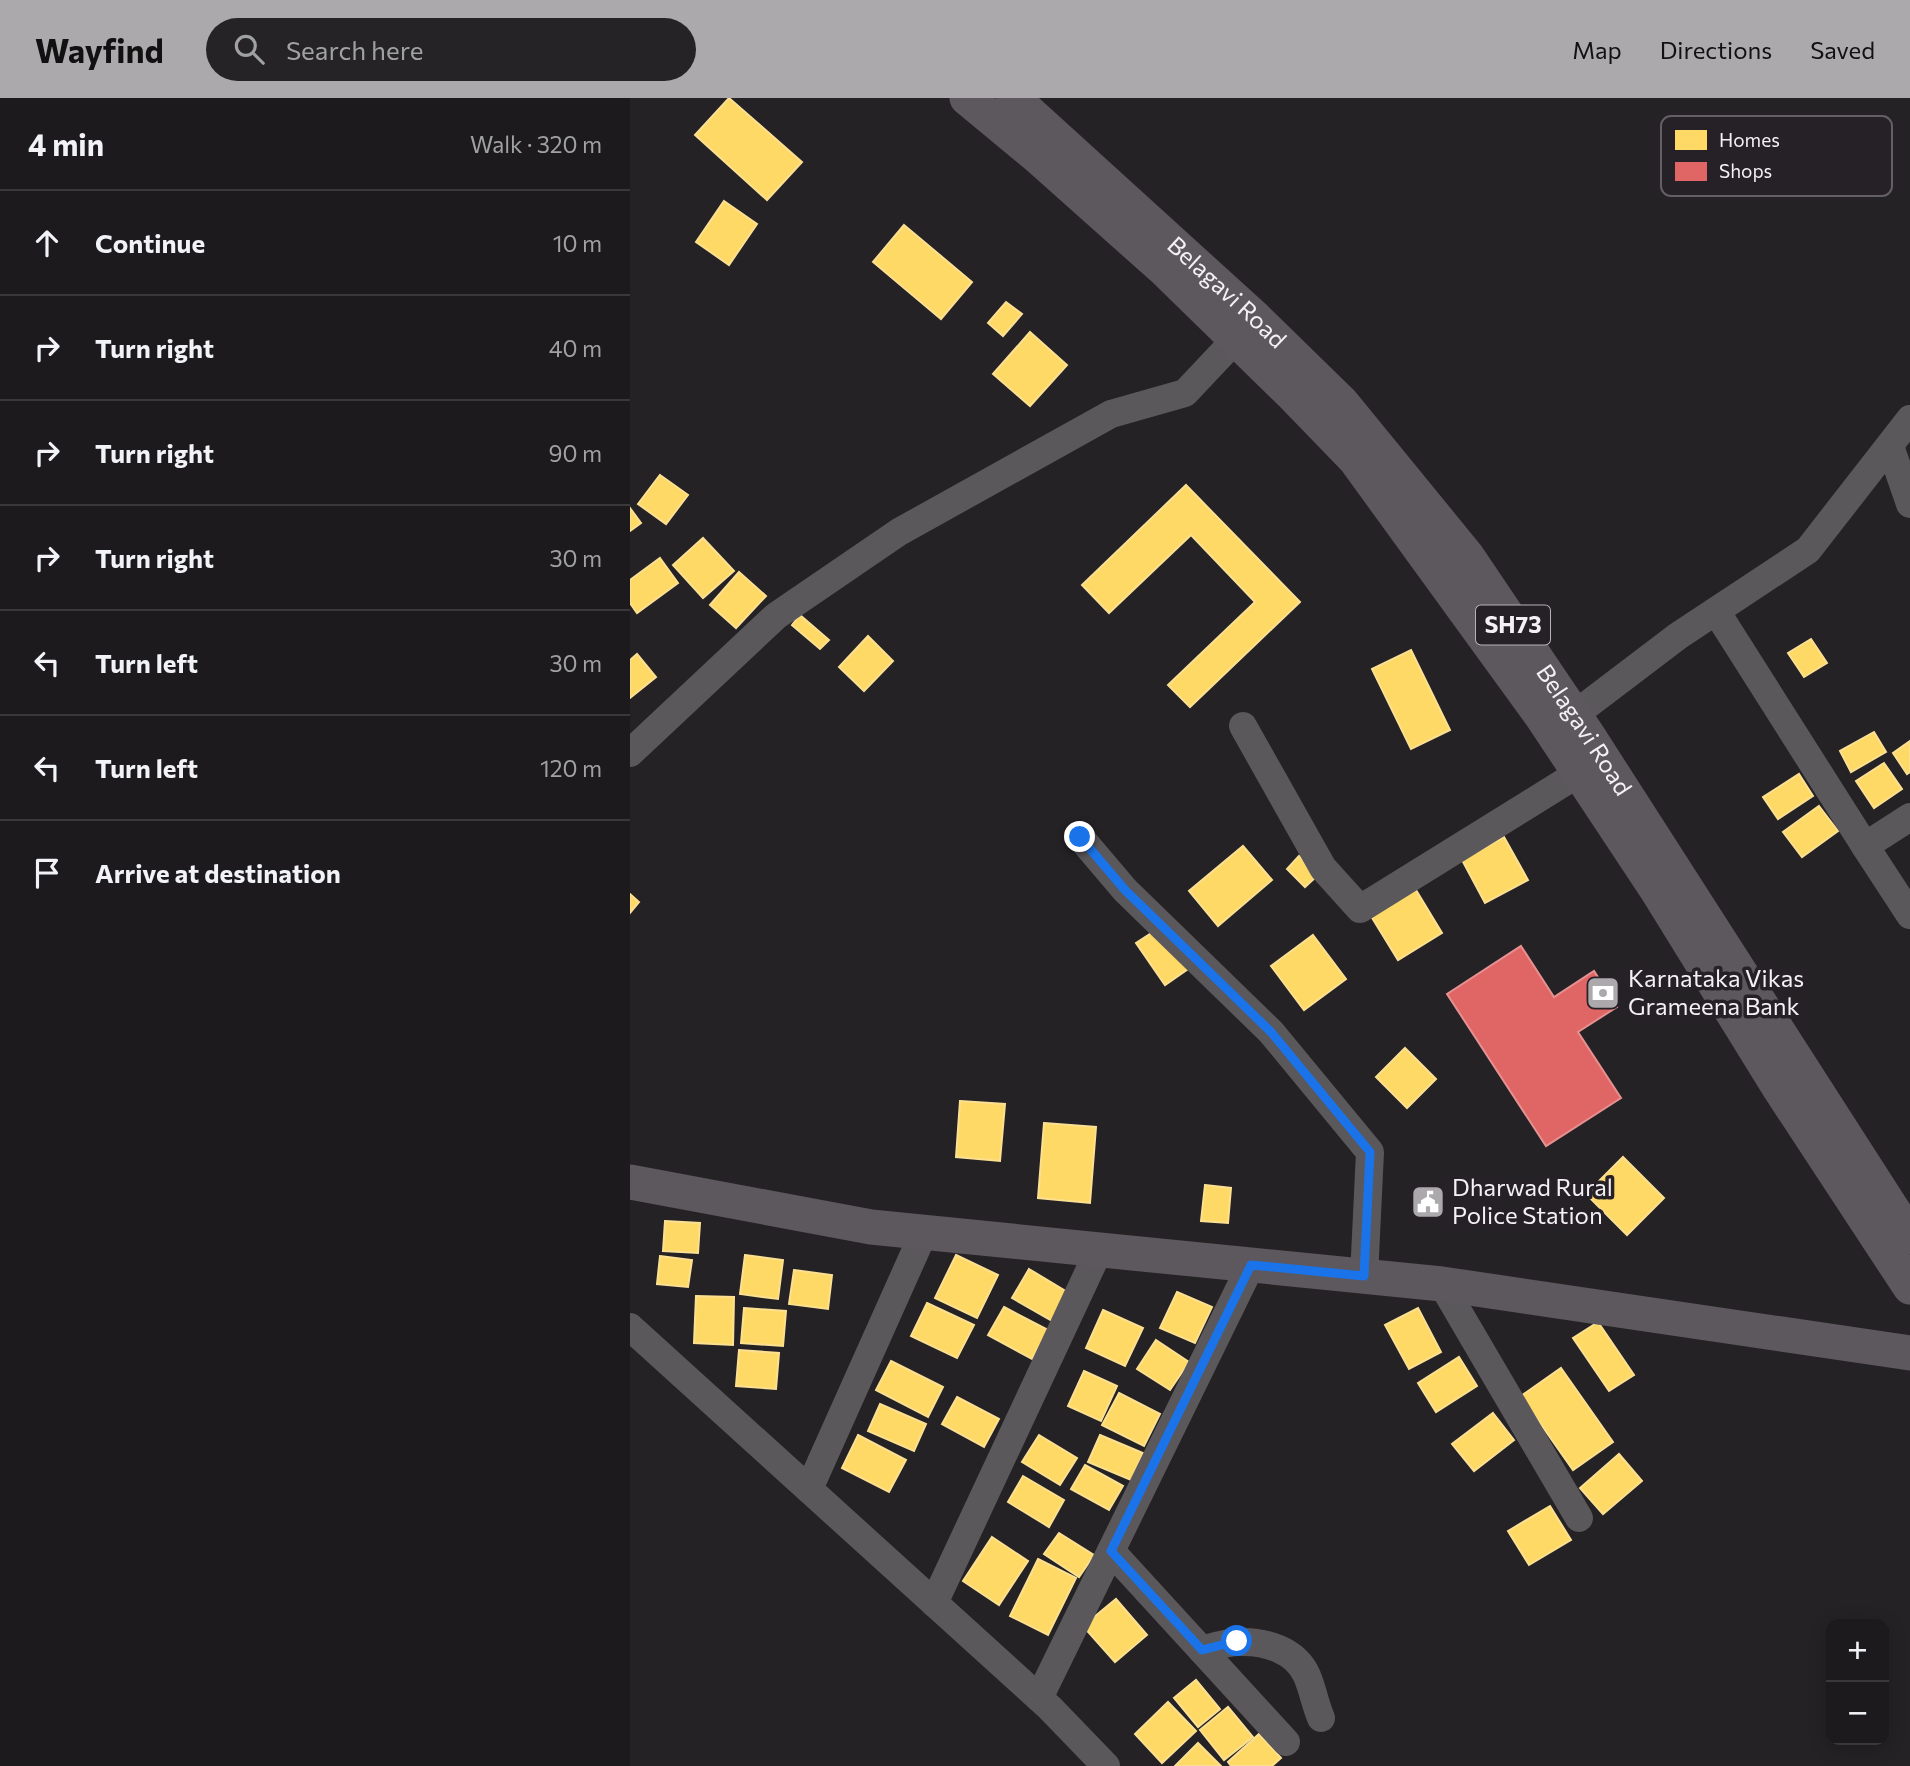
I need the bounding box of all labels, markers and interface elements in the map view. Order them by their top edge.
search box [206,18,696,81]
text: Wayfind [35,29,164,70]
icon: search [230,30,268,68]
text: Search here [286,34,423,65]
text: Map [1572,35,1622,64]
text: Directions [1660,35,1772,64]
text: Saved [1810,35,1875,64]
legend [1661,116,1892,196]
text: 4 min [28,125,104,162]
text: Homes [1719,128,1780,151]
text: Walk · 320 m [470,130,602,158]
text: Shops [1719,159,1772,182]
icon: ahead [28,224,66,262]
text: Continue [95,227,205,258]
text: 10 m [553,229,602,257]
street label: Belagavi Road [1162,230,1293,354]
icon: right [28,329,66,367]
text: Turn right [95,332,214,363]
text: 40 m [549,334,602,362]
icon: right [28,434,66,472]
text: Turn right [95,437,214,468]
text: 90 m [549,439,602,467]
icon: right [28,539,66,577]
text: Turn right [95,542,214,573]
text: 30 m [549,544,602,572]
road number: SH73 [1476,606,1550,645]
icon: left [28,644,66,682]
text: Turn left [95,647,198,678]
text: 30 m [549,649,602,677]
street label: Belagavi Road [1531,658,1639,800]
icon: left [28,749,66,787]
text: Turn left [95,752,198,783]
text: 120 m [540,754,602,782]
route end [1064,821,1095,852]
icon: arrive [28,854,66,892]
text: Arrive at destination [95,857,341,888]
place label: Karnataka Vikas Grameena Bank [1628,963,1804,1020]
bank icon: Karnataka Vikas Grameena Bank [1584,974,1622,1012]
place label: Dharwad Rural Police Station [1452,1172,1613,1229]
public building icon: Dharwad Rural Police Station [1409,1183,1447,1221]
map controls [1826,1619,1889,1745]
button: + [1826,1619,1889,1682]
route start [1221,1625,1252,1656]
button: − [1826,1682,1889,1745]

